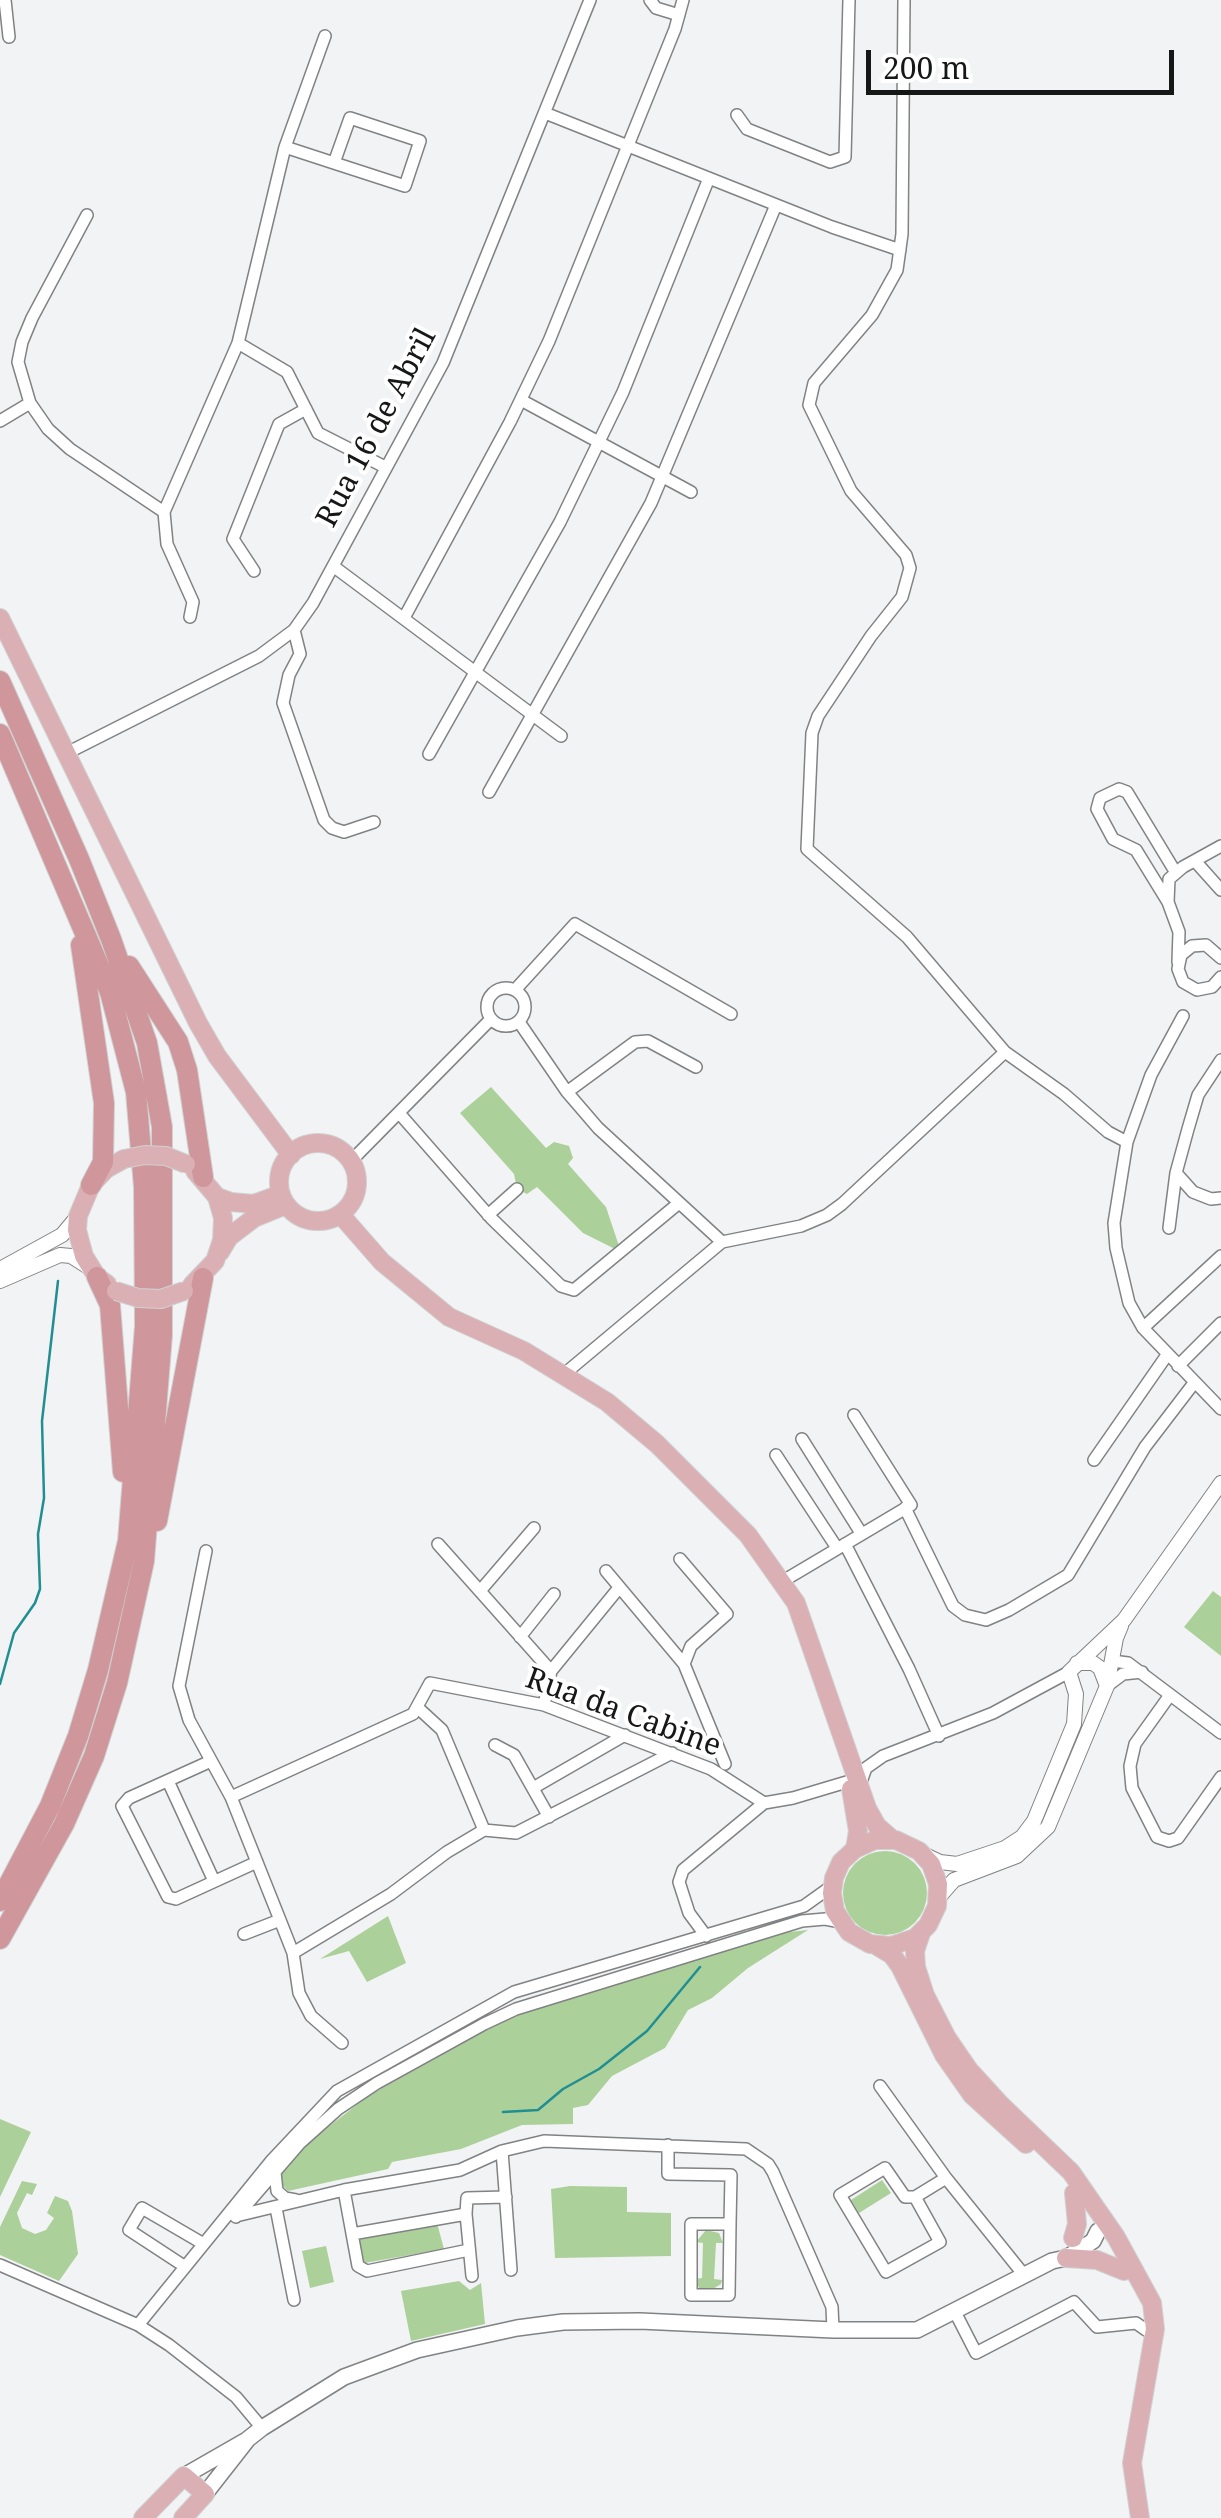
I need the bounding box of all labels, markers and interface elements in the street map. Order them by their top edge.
scale bar [871,30,1178,92]
text: 200 m [883,47,969,88]
street label: Rua 16 de Abril [310,323,444,533]
street label: Rua da Cabine [520,1661,726,1765]

